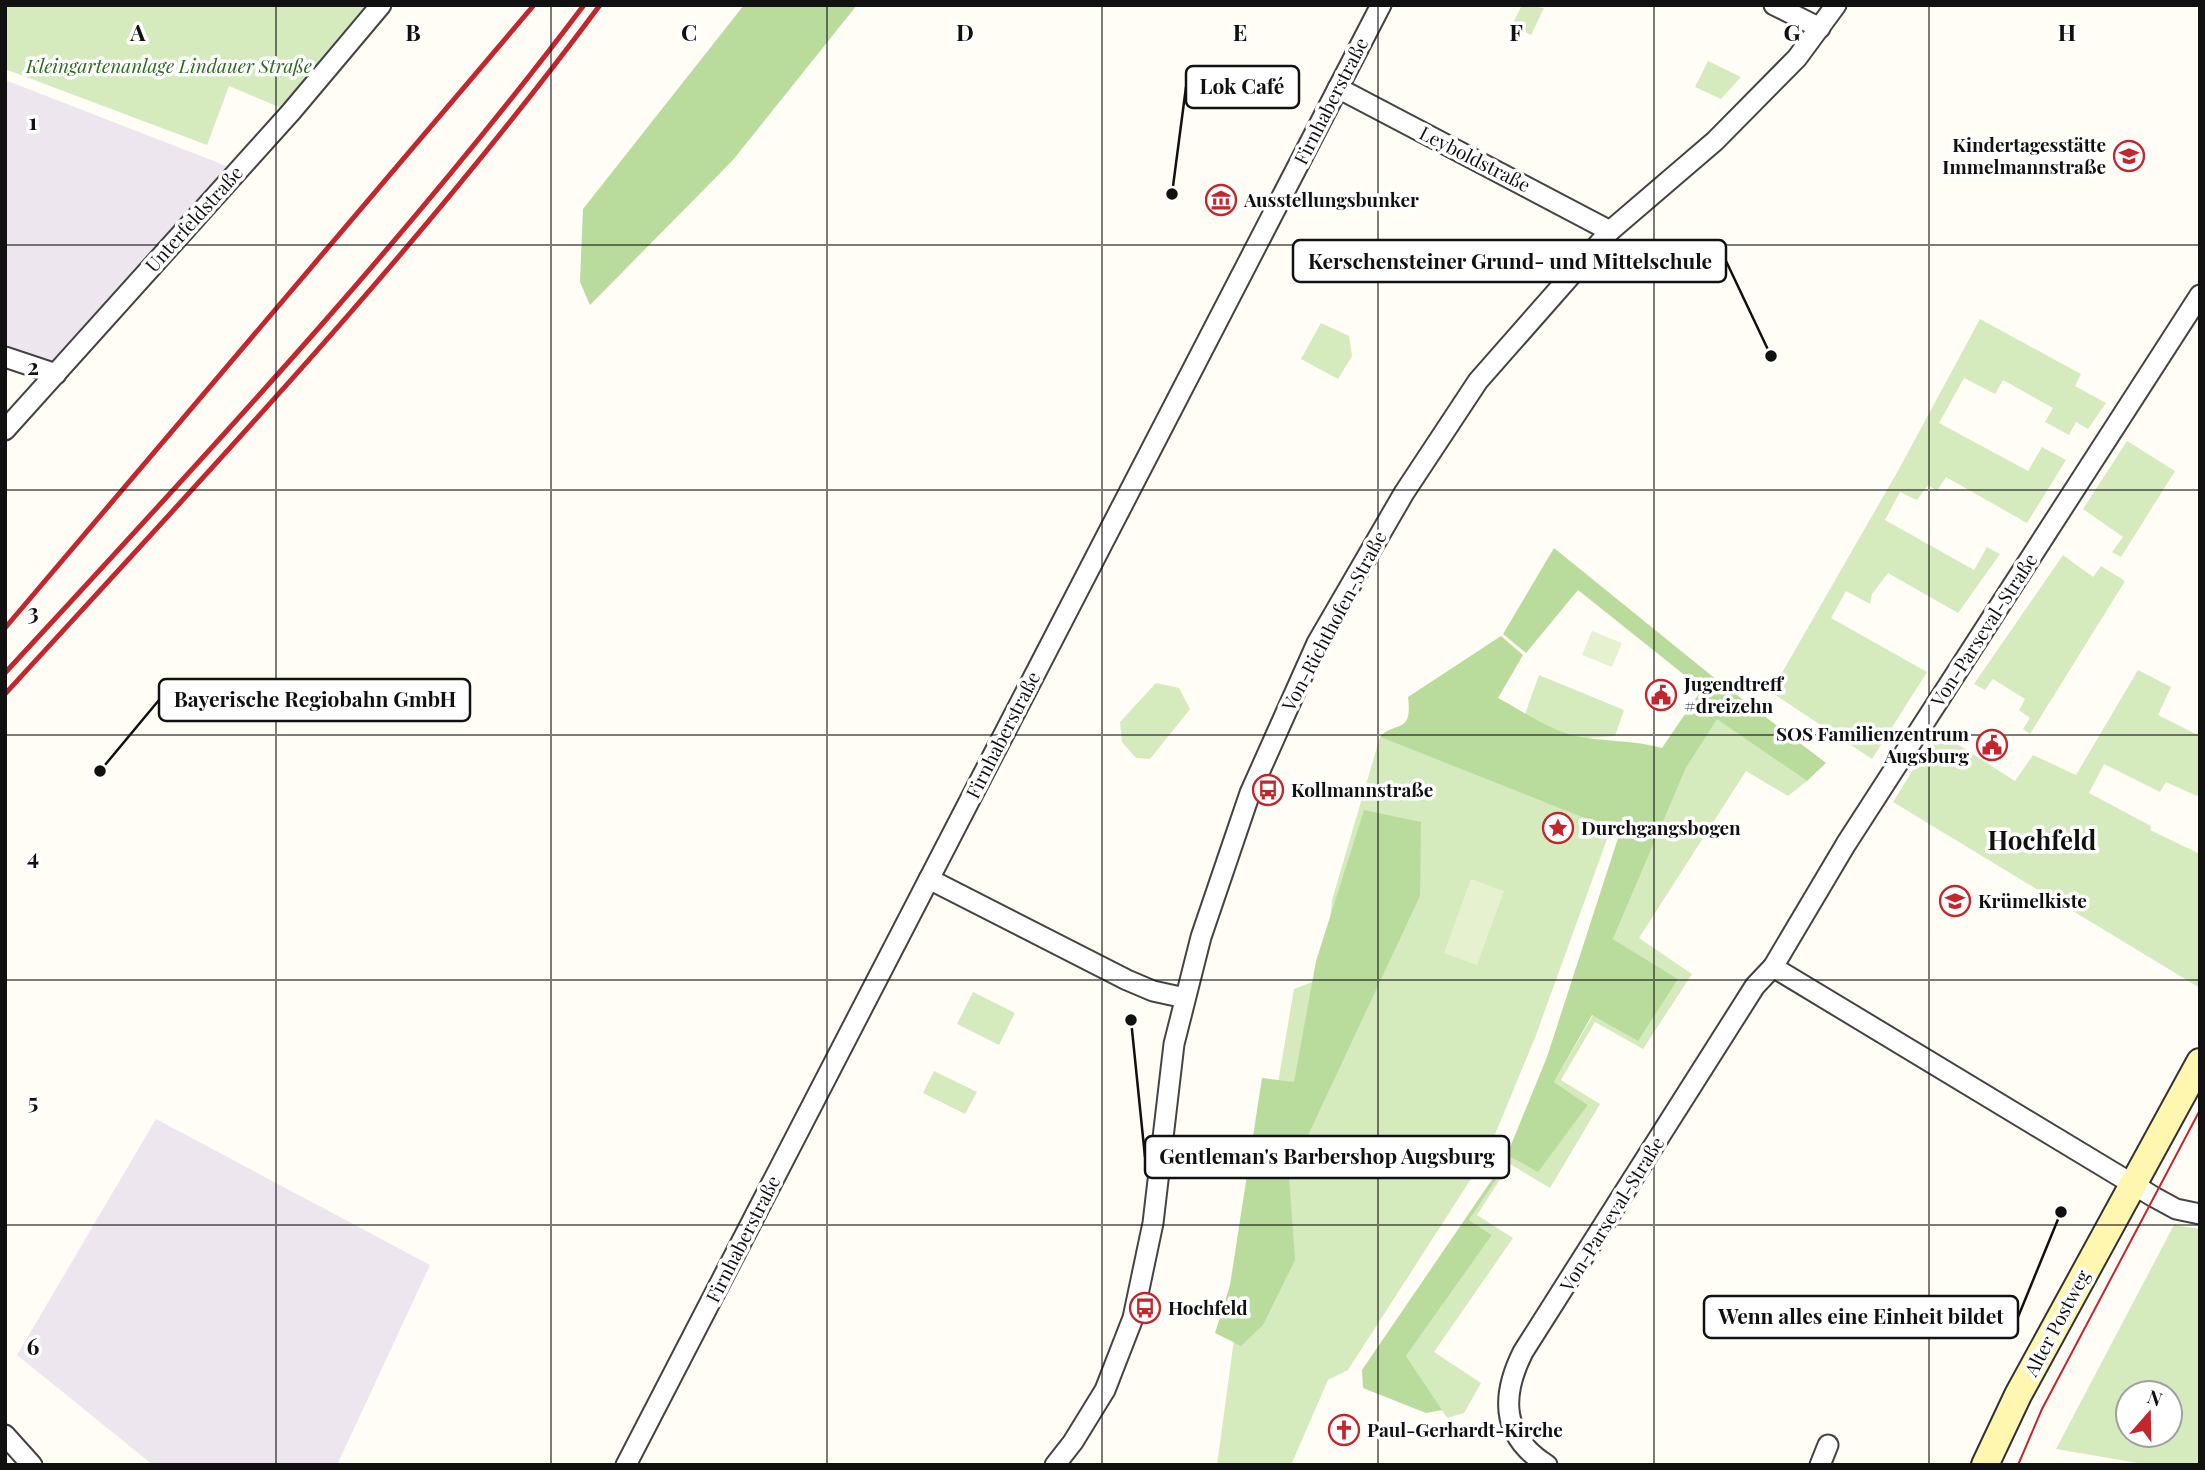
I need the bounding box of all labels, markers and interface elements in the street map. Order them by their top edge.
text: A [129,16,146,47]
text: B [405,16,421,47]
text: C [681,16,697,47]
text: D [956,16,974,47]
text: E [1233,16,1247,47]
text: F [1509,16,1523,47]
text: G [1784,16,1801,47]
text: H [2058,16,2076,47]
street label: Firnhaberstraße [1287,33,1373,169]
park label: Kleingartenanlage Lindauer Straße [25,52,312,78]
callout: Lok Café [1186,66,1299,108]
text: Lok Café [1200,71,1284,99]
text: 1 [29,105,38,136]
street label: Leyboldstraße [1416,119,1535,197]
place label: Kindertagesstätte Immelmannstraße [1942,131,2106,179]
school or university icon: Kindertagesstätte Immelmannstraße [2112,139,2146,173]
street label: Unterfeldstraße [139,160,248,277]
museum icon: Ausstellungsbunker [1204,183,1238,217]
place label: Ausstellungsbunker [1243,186,1419,212]
callout: Kerschensteiner Grund- und Mittelschule [1293,240,1726,282]
text: Kerschensteiner Grund- und Mittelschule [1308,246,1712,274]
text: 2 [27,350,39,381]
street label: Von-Richthofen-Straße [1274,526,1392,716]
street label: Von-Parseval-Straße [1923,548,2043,712]
text: 3 [27,595,39,626]
street label: Firnhaberstraße [959,667,1045,803]
place label: Jugendtreff #dreizehn [1683,670,1785,718]
public building icon: Jugendtreff #dreizehn [1644,678,1678,712]
callout: Bayerische Regiobahn GmbH [159,679,470,721]
text: Bayerische Regiobahn GmbH [174,684,457,712]
place label: SOS Familienzentrum Augsburg [1776,720,1969,768]
public building icon: SOS Familienzentrum Augsburg [1975,728,2009,762]
bus stop icon: Kollmannstraße [1251,773,1285,807]
place label: Kollmannstraße [1291,776,1433,802]
place icon: Durchgangsbogen [1541,811,1575,845]
place label: Durchgangsbogen [1581,814,1741,840]
district label: Hochfeld [1988,822,2097,857]
text: 4 [27,840,39,871]
school or university icon: Krümelkiste [1938,884,1972,918]
place label: Krümelkiste [1978,887,2087,913]
text: 5 [28,1085,38,1116]
street label: Von-Parseval-Straße [1552,1131,1669,1297]
callout: Gentleman's Barbershop Augsburg [1145,1136,1509,1178]
text: Gentleman's Barbershop Augsburg [1159,1141,1495,1169]
street label: Firnhaberstraße [699,1171,785,1307]
street label: Alter Postweg [2017,1265,2095,1381]
bus stop icon: Hochfeld [1128,1291,1162,1325]
place label: Hochfeld [1168,1294,1248,1320]
callout: Wenn alles eine Einheit bildet [1704,1296,2018,1338]
text: Wenn alles eine Einheit bildet [1717,1301,2004,1329]
text: 6 [27,1330,40,1361]
north arrow [2114,1379,2184,1449]
text: N [2144,1383,2166,1412]
church icon: Paul-Gerhardt-Kirche [1327,1413,1361,1447]
place label: Paul-Gerhardt-Kirche [1367,1416,1563,1442]

